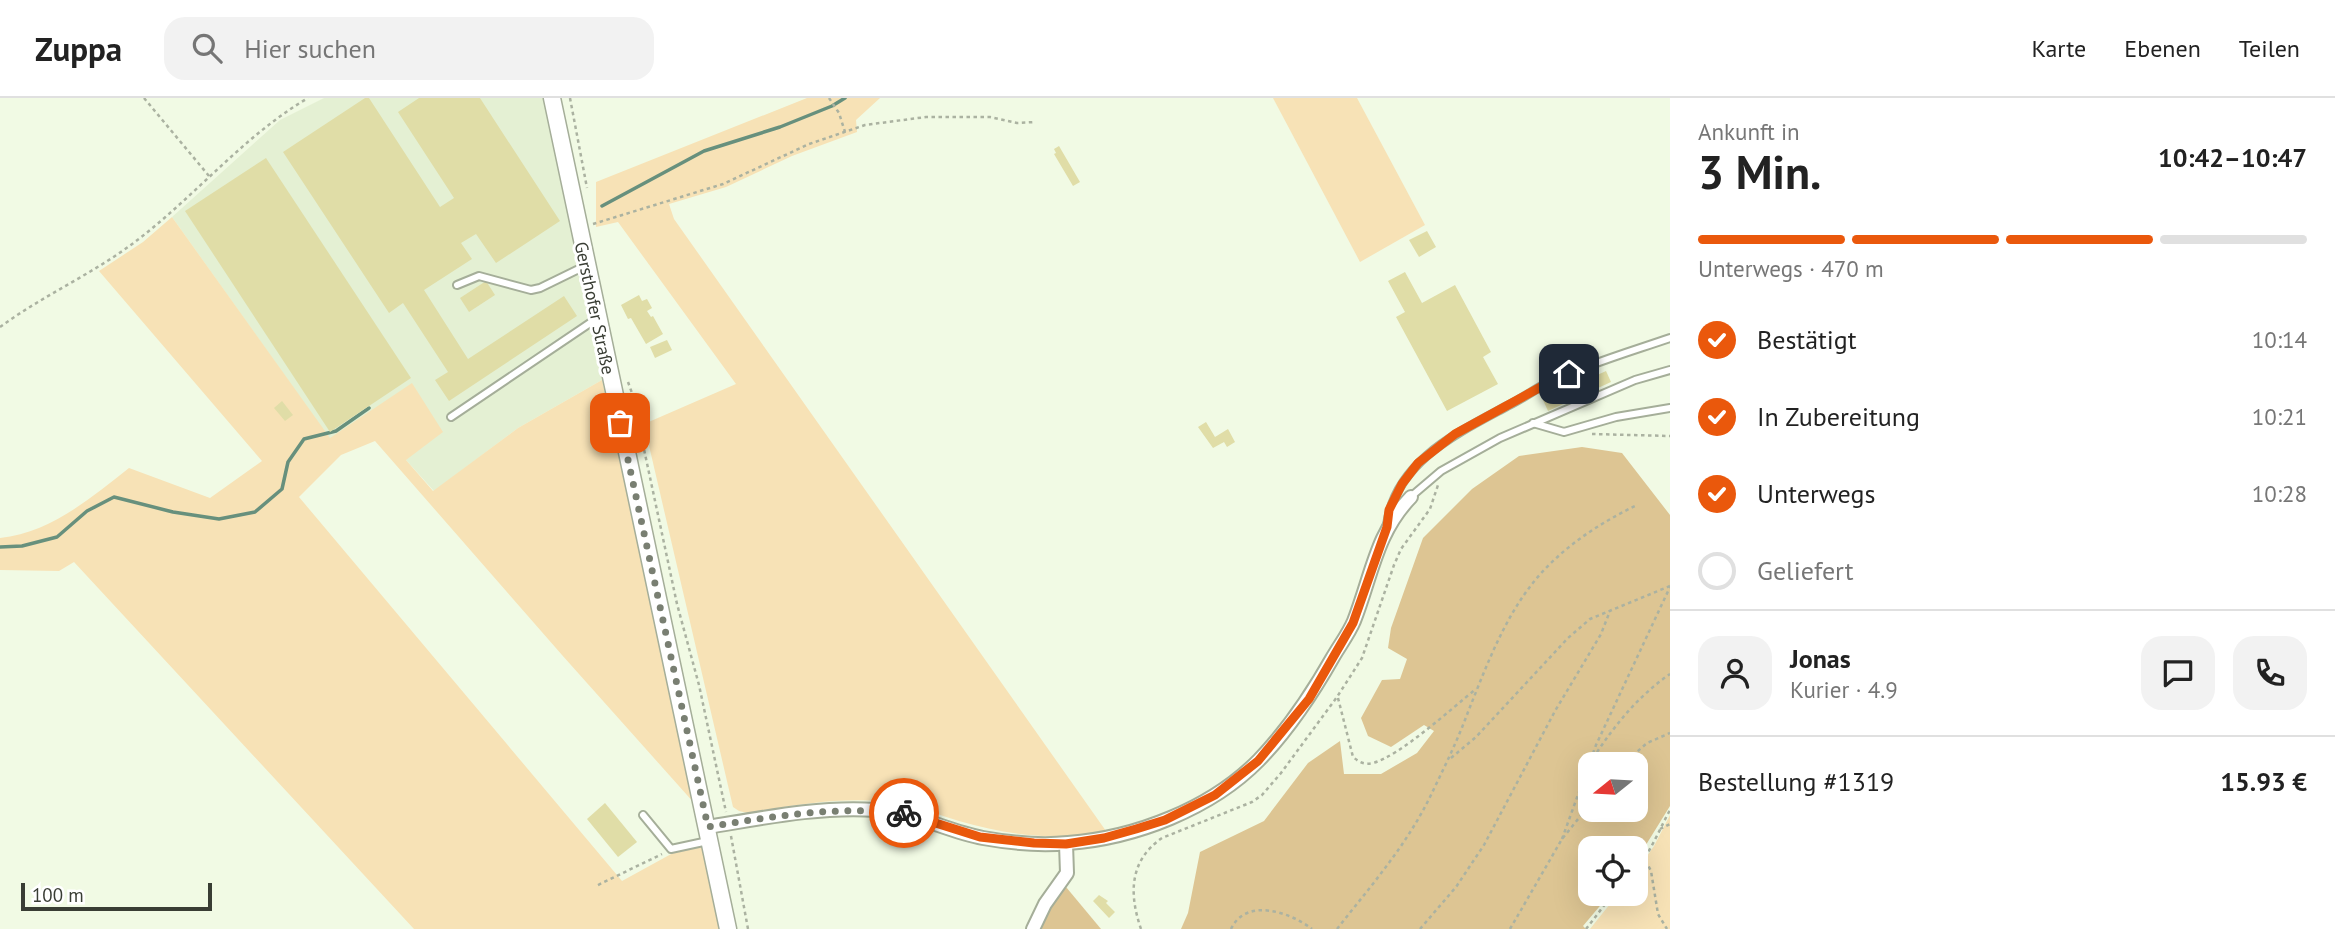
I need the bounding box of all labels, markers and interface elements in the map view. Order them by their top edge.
search box [164,17,654,80]
text: Zuppa [35,27,122,70]
icon: search [188,29,226,67]
text: Hier suchen [244,32,376,65]
text: Karte [2032,33,2086,64]
text: Ebenen [2124,33,2201,64]
text: Teilen [2239,33,2300,64]
text: Ankunft in [1698,117,1800,146]
text: 10:42–10:47 [2158,141,2307,174]
text: 3 Min. [1698,142,1821,202]
street label: Gersthofer Straße [570,239,620,377]
text: Unterwegs · 470 m [1698,254,1884,283]
icon: check [1698,321,1736,359]
text: Bestätigt [1757,323,1857,356]
text: 10:14 [2252,325,2307,354]
pin [1539,344,1599,404]
icon: home [1550,355,1588,393]
pin [590,393,650,453]
icon: check [1698,398,1736,436]
text: In Zubereitung [1757,400,1920,433]
text: 10:21 [2252,402,2307,431]
icon: bag [601,404,639,442]
icon: check [1698,475,1736,513]
text: Unterwegs [1757,477,1875,510]
text: 10:28 [2252,479,2307,508]
text: Geliefert [1757,554,1854,587]
button: person [1698,636,1772,710]
button: chat [2141,636,2215,710]
button: phone [2233,636,2307,710]
text: Jonas [1790,642,1851,675]
text: Kurier · 4.9 [1790,675,1898,704]
north arrow [1578,752,1648,822]
map controls [1578,752,1648,906]
text: Bestellung #1319 [1698,765,1894,798]
text: 15.93 € [2220,765,2307,798]
courier [869,778,939,848]
icon: bike [885,794,923,832]
button: locate [1578,836,1648,906]
scale bar [21,880,212,912]
text: 100 m [32,883,84,907]

